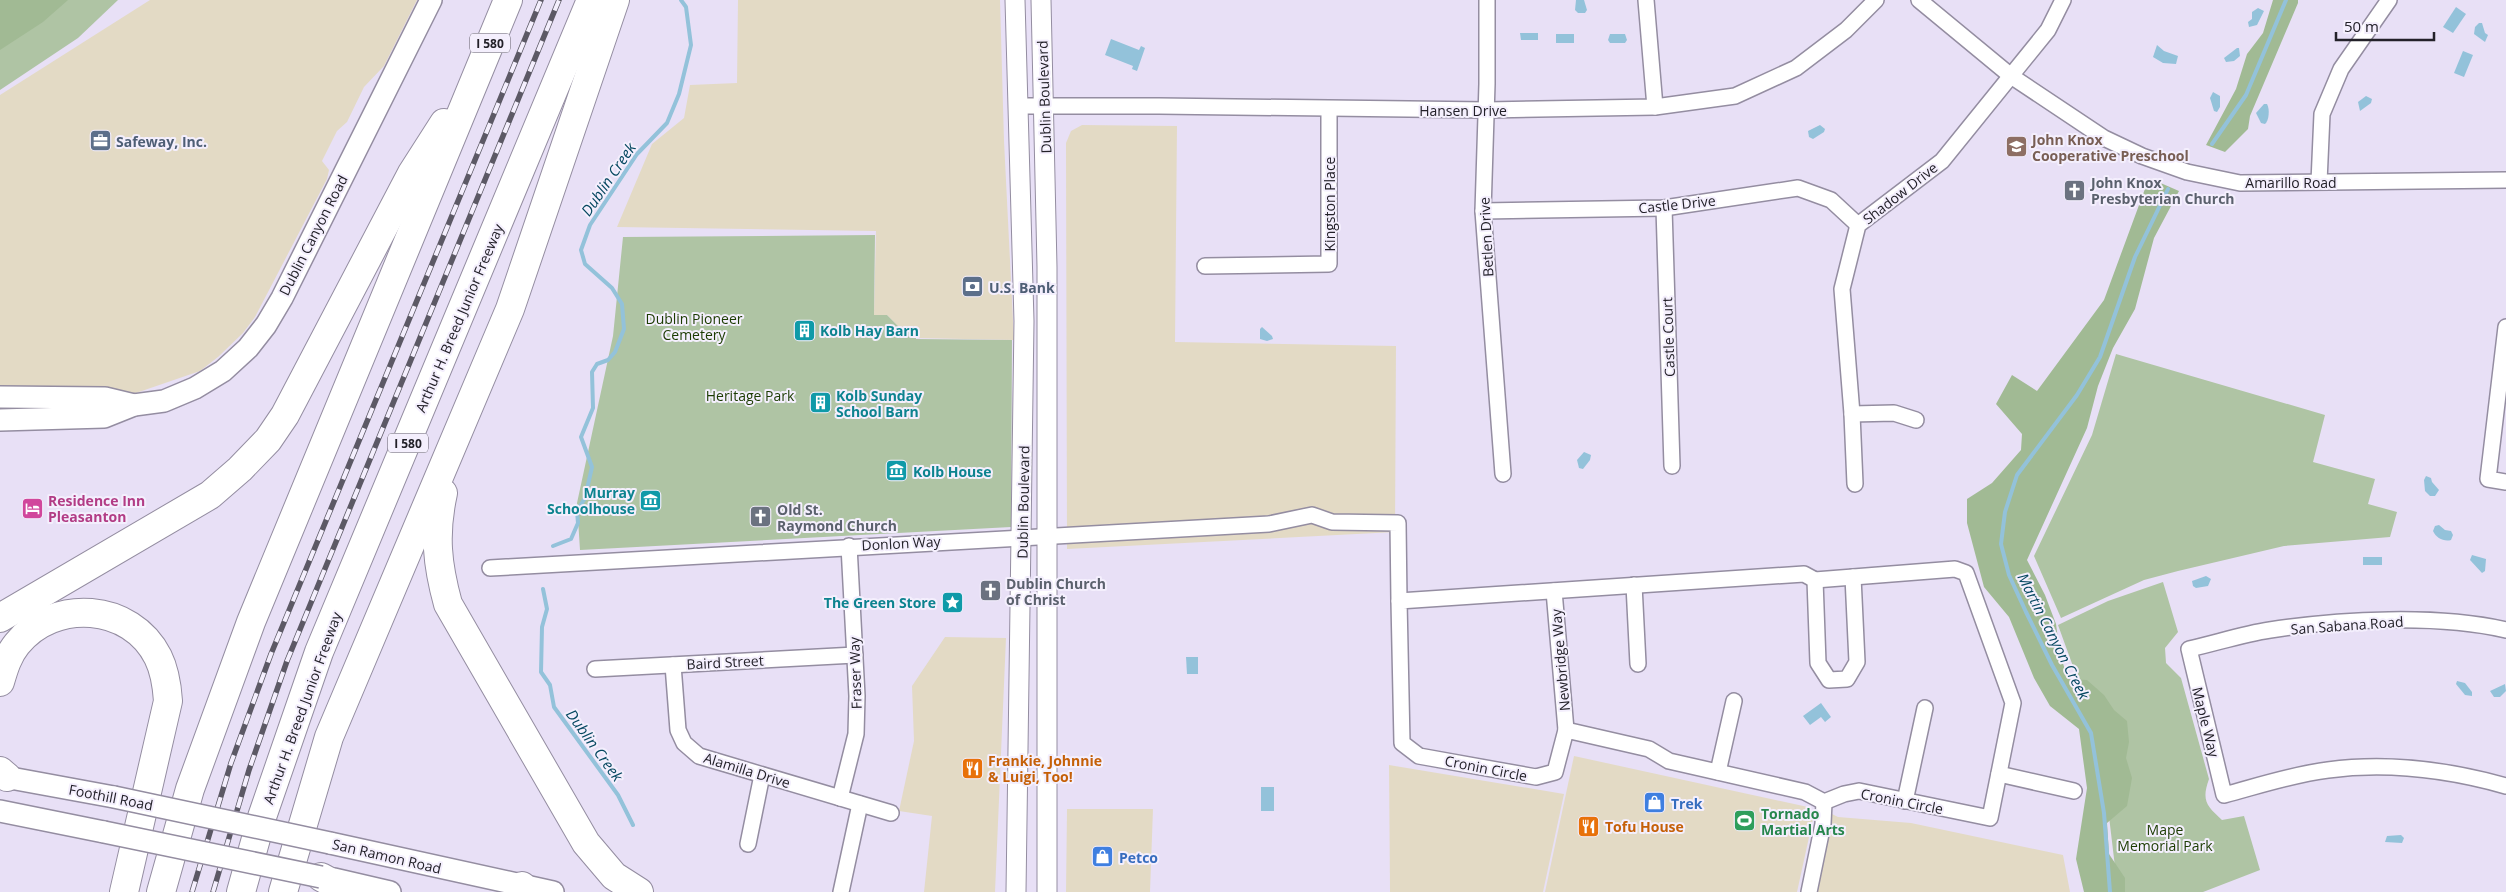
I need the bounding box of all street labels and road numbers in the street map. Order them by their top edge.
road number: I 580 [470,34,510,52]
street label: Dublin Boulevard [1033,40,1055,154]
street label: Hansen Drive [1419,101,1507,120]
street label: Kingston Place [1320,156,1339,251]
street label: Shadow Drive [1859,158,1941,228]
street label: Dublin Canyon Road [274,171,352,299]
street label: Amarillo Road [2245,173,2337,192]
street label: Castle Drive [1637,190,1717,218]
street label: Betlen Drive [1474,197,1498,277]
street label: Arthur H. Breed Junior Freeway [411,220,508,415]
street label: Castle Court [1657,297,1679,377]
road number: I 580 [388,433,428,452]
street label: Dublin Boulevard [1013,445,1033,559]
street label: Donlon Way [861,531,942,555]
street label: Newbridge Way [1546,607,1574,712]
street label: Arthur H. Breed Junior Freeway [258,608,346,807]
street label: San Sabana Road [2290,612,2404,638]
street label: Fraser Way [844,636,866,709]
street label: Baird Street [686,650,764,674]
street label: Maple Way [2188,685,2224,760]
street label: Alamilla Drive [701,748,793,792]
street label: Cronin Circle [1443,751,1529,785]
street label: Foothill Road [67,780,155,814]
street label: Cronin Circle [1859,784,1945,818]
street label: San Ramon Road [331,834,443,878]

